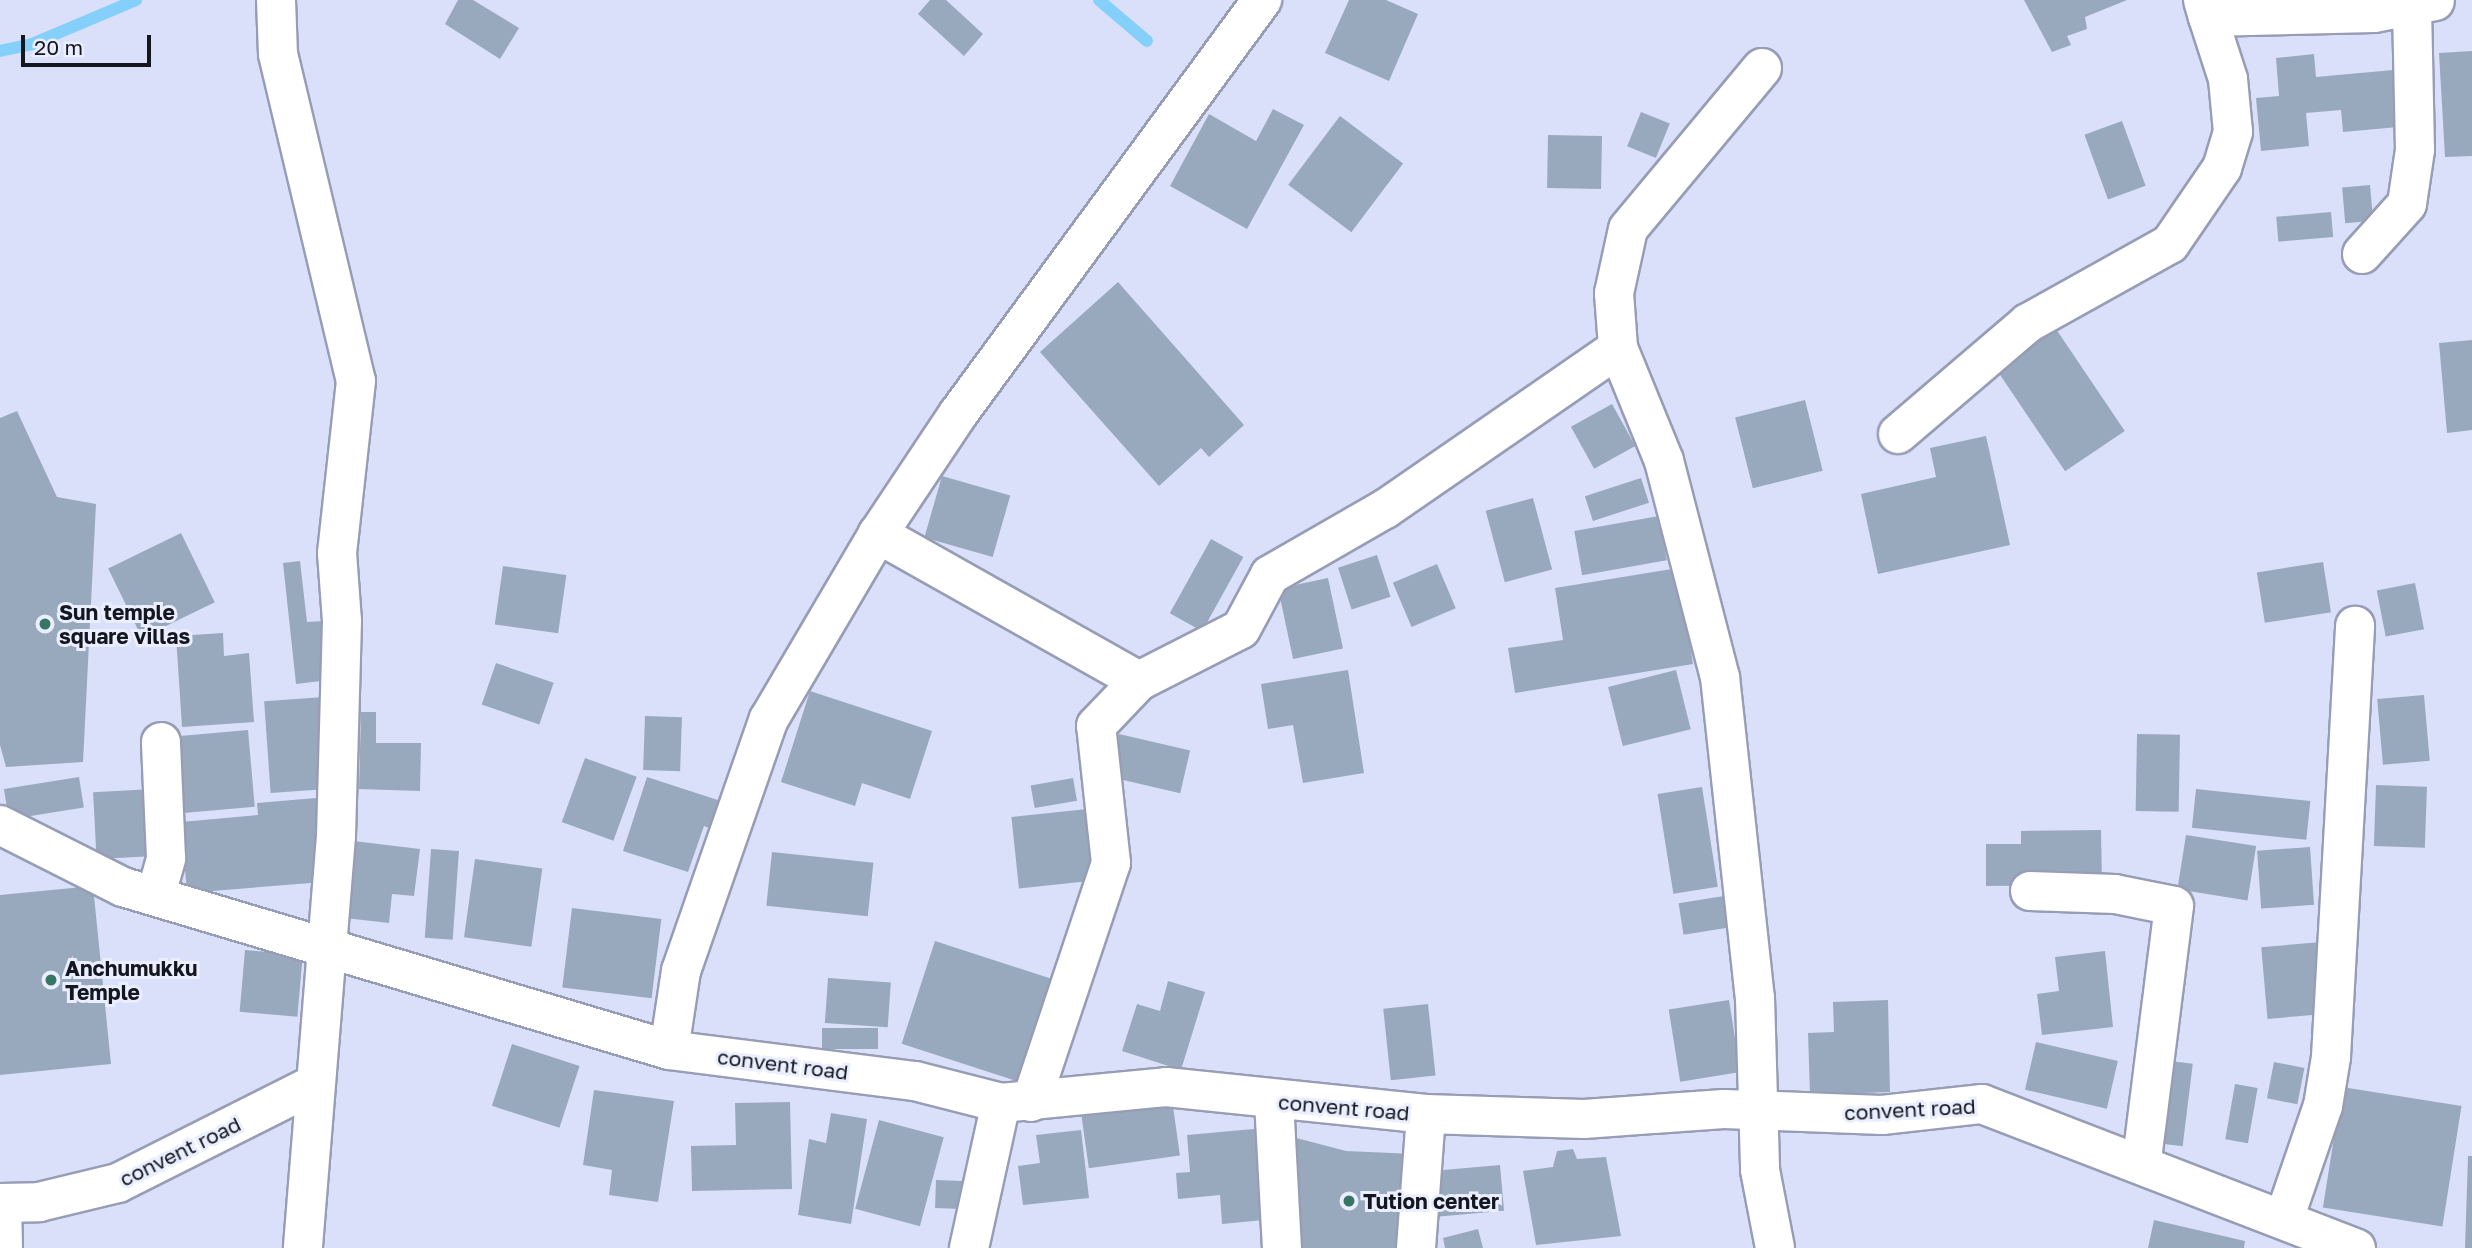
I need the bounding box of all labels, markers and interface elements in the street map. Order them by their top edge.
scale bar [24,21,154,65]
text: 20 m [34,34,83,60]
place label: Sun temple square villas [59,599,190,649]
marker: Sun temple square villas [37,616,53,632]
place label: Anchumukku Temple [65,955,198,1005]
marker: Anchumukku Temple [43,972,59,988]
street label: convent road [716,1043,850,1085]
street label: convent road [1277,1089,1411,1125]
street label: convent road [1844,1093,1976,1125]
street label: convent road [115,1111,245,1191]
place label: Tution center [1363,1188,1499,1214]
marker: Tution center [1341,1193,1357,1209]

